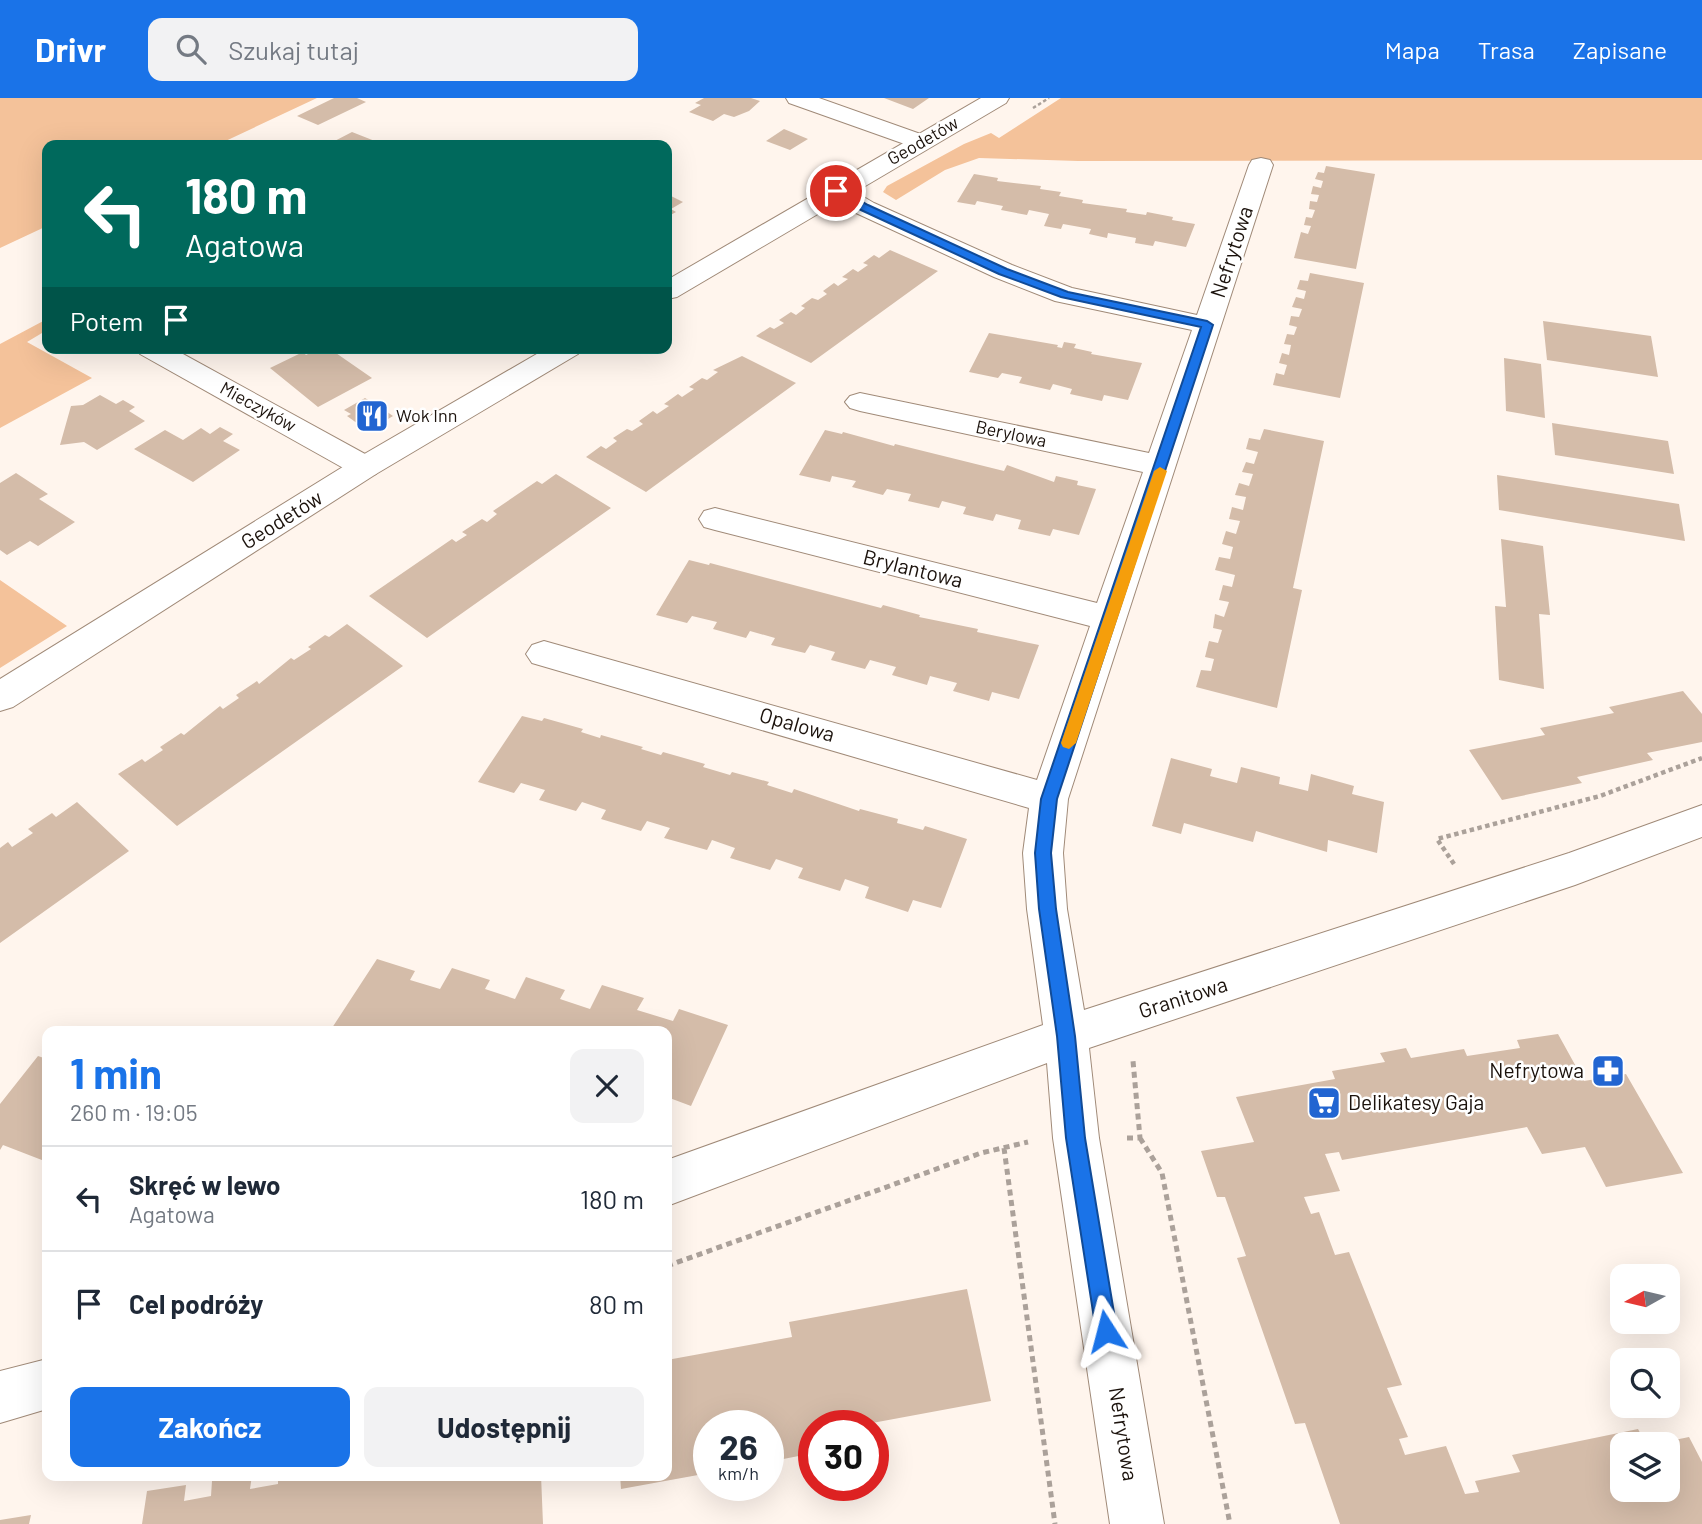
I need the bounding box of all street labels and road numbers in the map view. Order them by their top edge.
street label: Geodetów [883,111,962,169]
street label: Nefrytowa [1204,203,1257,300]
street label: Mieczyków [217,376,300,436]
street label: Berylowa [974,415,1049,451]
street label: Geodetów [236,484,327,554]
street label: Brylantowa [861,543,966,592]
street label: Opalowa [757,701,838,746]
street label: Granitowa [1135,970,1230,1023]
street label: Nefrytowa [1105,1385,1144,1482]

